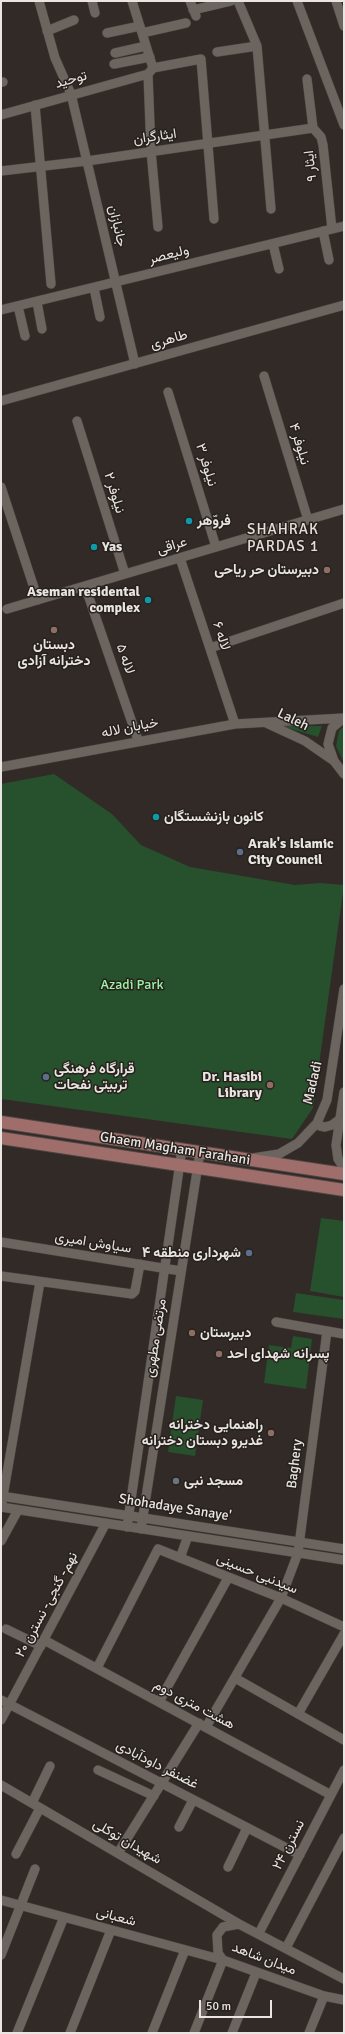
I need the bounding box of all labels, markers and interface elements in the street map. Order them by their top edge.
street label: توحید [53,67,89,93]
street label: ایثارگران [132,126,178,148]
street label: ایثار ۹ [301,149,321,183]
street label: جانبازان [104,204,130,248]
street label: ولیعصر [147,242,191,268]
street label: طاهری [149,327,189,353]
street label: نیلوفر ۴ [285,421,313,467]
street label: نیلوفر ۳ [192,442,220,488]
street label: نیلوفر ۲ [100,470,128,516]
place label: فروّهر [197,513,231,529]
marker: فروّهر [184,516,194,526]
district label: SHAHRAK PARDAS 1 [247,521,319,556]
street label: عراقی [155,534,189,558]
place label: Yas [102,539,122,555]
marker: Yas [89,542,99,552]
place label: دبیرستان حر ریاحی [214,562,319,578]
marker: دبیرستان حر ریاحی [322,565,332,575]
place label: Aseman residental complex [27,584,140,616]
marker: Aseman residental complex [143,595,153,605]
street label: لاله ۶ [209,620,233,652]
marker: دبستان دخترانه آزادی [49,625,59,635]
place label: دبستان دخترانه آزادی [18,637,90,670]
street label: لاله ۵ [112,642,138,676]
street label: Laleh [275,705,311,735]
street label: خیابان لاله [100,714,160,742]
place label: کانون بازنشستگان [164,809,264,825]
marker: کانون بازنشستگان [151,812,161,822]
place label: Arak's Islamic City Council [248,836,334,868]
marker: Arak's Islamic City Council [235,847,245,857]
park label: Azadi Park [100,977,164,993]
street label: Madadi [300,1060,326,1106]
place label: قرارگاه فرهنگی تربیتی نفحات [54,1061,135,1094]
place label: Dr. Hasibi Library [202,1069,262,1102]
marker: قرارگاه فرهنگی تربیتی نفحات [41,1072,51,1082]
marker: Dr. Hasibi Library [265,1080,275,1090]
street label: Ghaem Magham Farahani [99,1129,251,1169]
street label: سیاوش امیری [54,1229,132,1257]
place label: شهرداری منطقه ۴ [142,1245,241,1261]
marker: شهرداری منطقه ۴ [244,1248,254,1258]
street label: مرتضی مطهری [141,1297,171,1379]
place label: دبیرستان [200,1325,251,1341]
marker: دبیرستان [187,1328,197,1338]
place label: پسرانه شهدای احد [227,1346,329,1362]
marker: پسرانه شهدای احد [214,1349,224,1359]
place label: راهنمایی دخترانه غدیرو دبستان دخترانه [142,1417,263,1450]
marker: راهنمایی دخترانه غدیرو دبستان دخترانه [266,1428,276,1438]
street label: Baghery [284,1438,306,1490]
place label: مسجد نبی [184,1473,243,1489]
marker: مسجد نبی [171,1476,181,1486]
street label: Shohadaye Sanaye' [117,1491,233,1525]
street label: نهم- گنجی- نسترن ۲۰ [12,1549,82,1661]
street label: سیدنبی حسینی [214,1550,300,1598]
street label: هشت متری دوم [150,1677,238,1733]
street label: غضنفر داودآبادی [113,1737,201,1793]
street label: شهیدان توکلی [90,1816,164,1868]
street label: نسترن ۲۴ [269,1817,309,1873]
street label: شعبانی [94,1904,138,1930]
street label: میدان شاهد [229,1939,299,1979]
scale bar [201,1992,274,2018]
text: 50 m [206,1999,231,2014]

